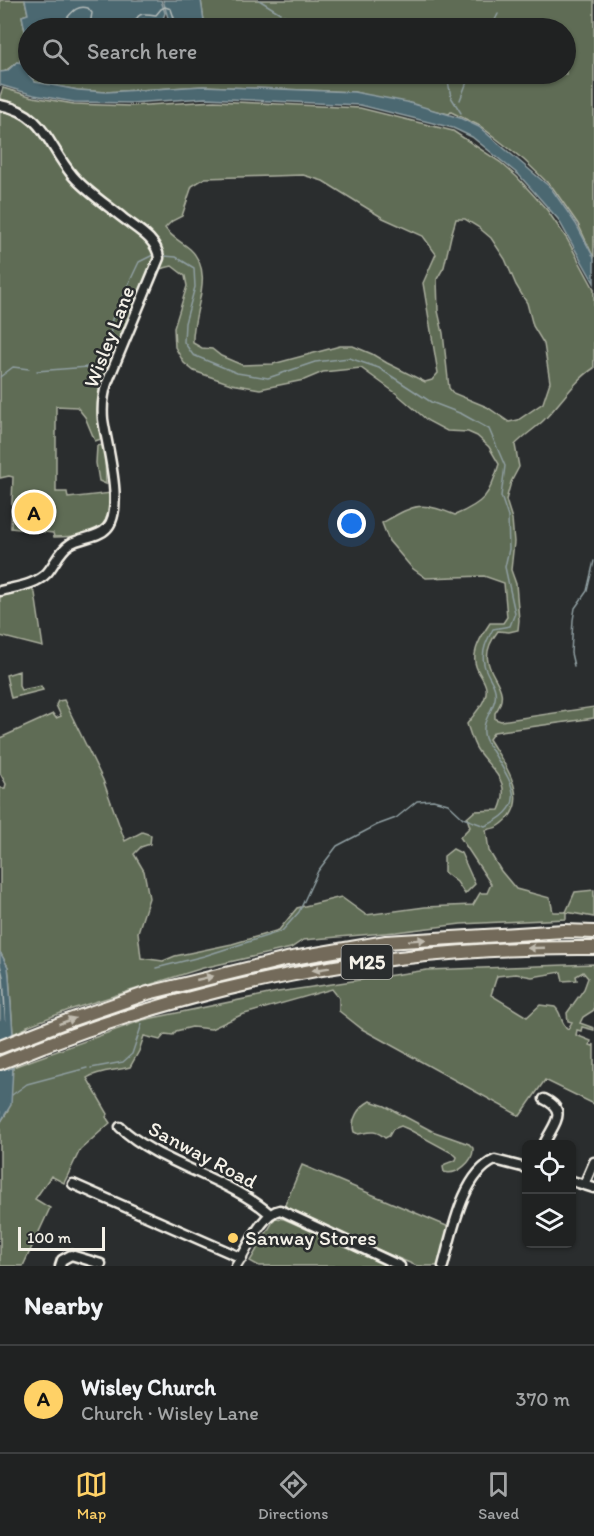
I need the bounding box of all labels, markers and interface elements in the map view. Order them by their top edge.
search box [18,18,576,84]
icon: search [39,35,72,68]
text: Search here [87,38,197,65]
street label: Wisley Lane [78,283,139,391]
pin: A [15,490,54,534]
your location [337,509,366,538]
one-way arrow [408,936,427,945]
one-way arrow [526,944,545,953]
road number: M25 [342,945,392,979]
one-way arrow [311,964,330,973]
one-way arrow [195,973,214,982]
one-way arrow [58,1015,76,1025]
street label: Sanway Road [144,1115,262,1194]
map controls [522,1140,576,1248]
button: locate [522,1140,576,1194]
button: layers [522,1194,576,1248]
scale bar [18,1224,105,1252]
place label: Sanway Stores [245,1225,377,1250]
text: 100 m [27,1228,71,1247]
marker: Sanway Stores [226,1231,240,1245]
text: Nearby [24,1289,103,1321]
text: Wisley Church [81,1374,216,1401]
text: A [37,1387,50,1411]
text: 370 m [516,1387,570,1411]
text: Church · Wisley Lane [81,1401,259,1425]
tab: Map [75,1468,108,1523]
tab: Directions [258,1468,328,1523]
tab: Saved [478,1468,519,1523]

